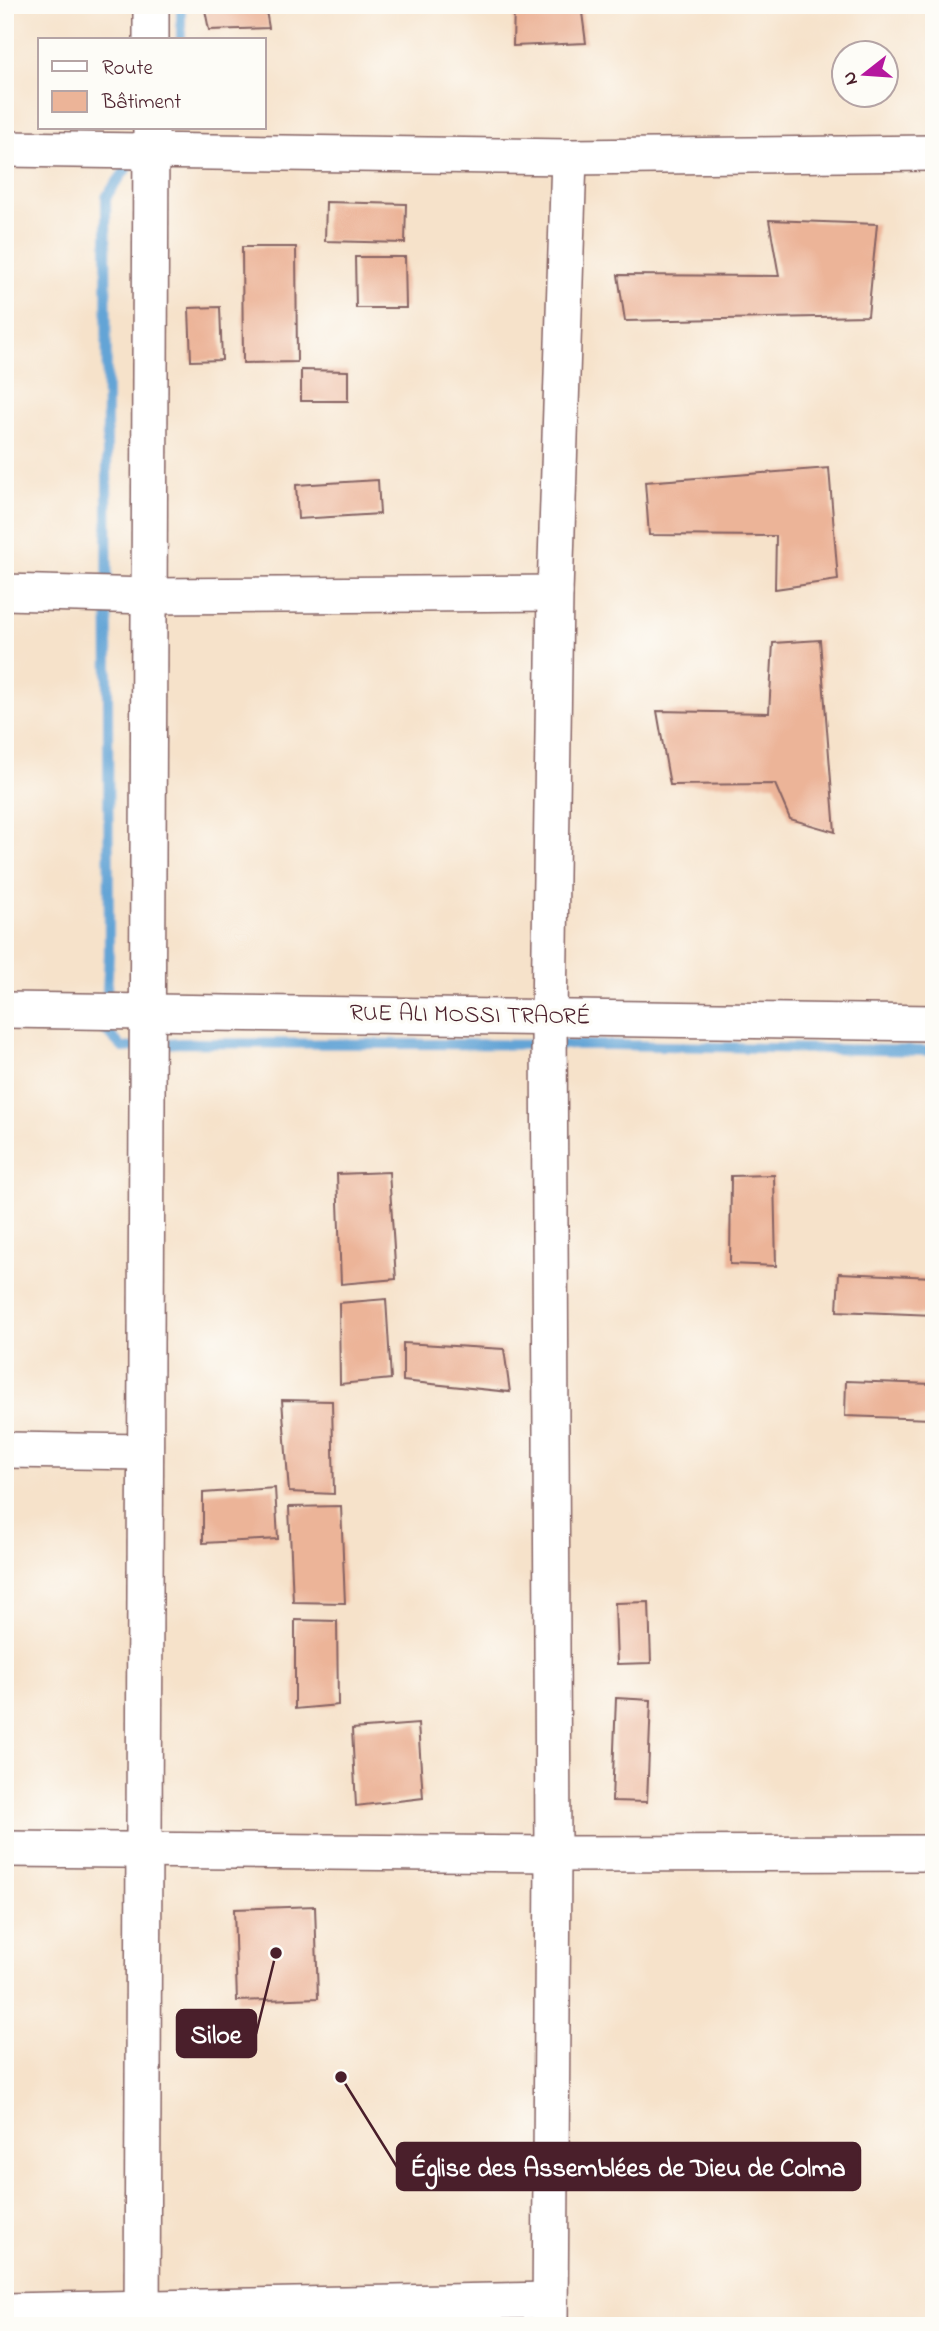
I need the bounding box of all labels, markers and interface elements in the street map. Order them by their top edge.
legend [38,38,266,130]
north arrow [830,38,900,108]
text: Route [102,54,154,84]
text: N [836,68,866,88]
text: Bâtiment [101,88,181,118]
street label: RUE ALI MOSSI TRAORÉ [349,996,591,1036]
callout: Siloe [177,2010,256,2057]
text: Siloe [191,2018,243,2056]
callout: Église des Assemblées de Dieu de Colma [397,2143,860,2190]
text: Église des Assemblées de Dieu de Colma [410,2151,846,2190]

